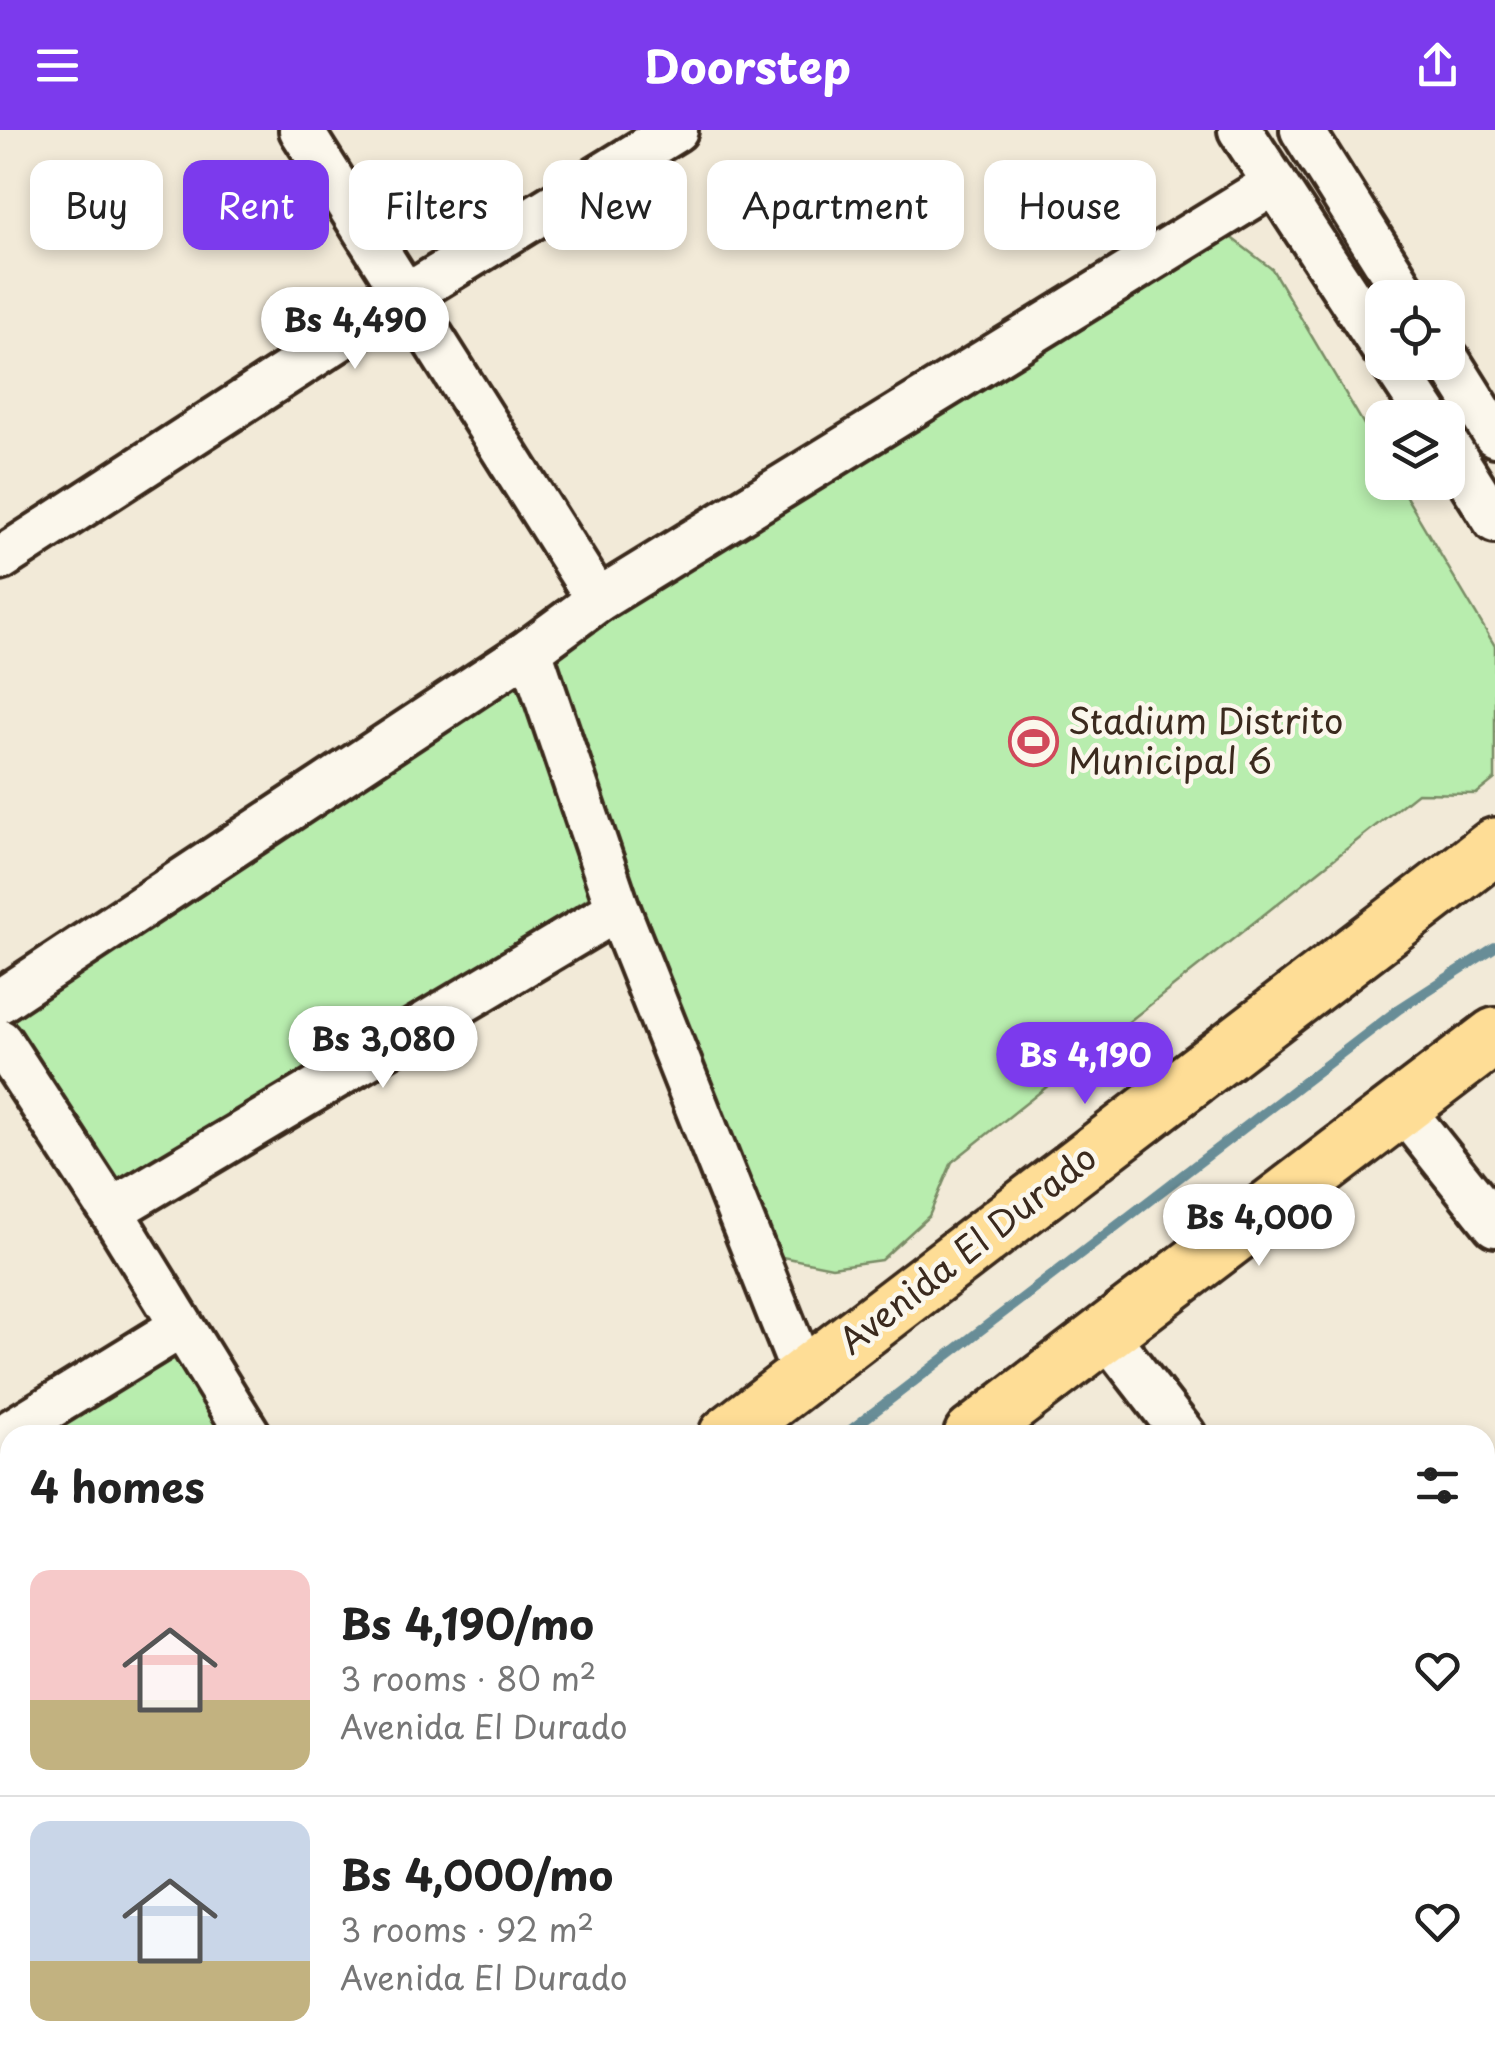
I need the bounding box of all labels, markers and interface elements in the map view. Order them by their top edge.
text: Doorstep [644,31,851,99]
icon: menu [30,38,85,93]
icon: share [1410,38,1465,93]
chip: Buy [30,160,163,250]
chip: Rent [183,160,329,250]
chip: Filters [349,160,523,250]
chip: New [543,160,687,250]
chip: Apartment [707,160,964,250]
chip: House [984,160,1156,250]
map controls [1365,280,1465,500]
button: locate [1365,280,1465,380]
pin: Bs 4,490 [252,287,458,372]
text: Bs 4,490 [283,295,427,343]
button: layers [1365,400,1465,500]
place label: Stadium Distrito Municipal 6 [1068,693,1343,786]
sports icon: Stadium Distrito Municipal 6 [1007,716,1059,768]
pin: Bs 3,080 [280,1006,486,1091]
text: Bs 3,080 [311,1014,455,1062]
pin: Bs 4,190 [982,1022,1188,1107]
text: Bs 4,190 [1018,1030,1152,1078]
street label: Avenida El Durado [826,1130,1107,1366]
pin: Bs 4,000 [1156,1184,1362,1269]
text: Bs 4,000 [1185,1192,1333,1240]
text: 4 homes [30,1454,205,1517]
icon: filters [1410,1458,1465,1513]
text: Bs 4,190/mo [340,1591,594,1654]
icon: home [110,1610,230,1730]
icon: heart [1410,1643,1465,1698]
text: 3 rooms · 80 m² [340,1654,596,1702]
text: Avenida El Durado [340,1702,628,1750]
text: Bs 4,000/mo [340,1842,613,1905]
icon: home [110,1861,230,1981]
icon: heart [1410,1894,1465,1949]
text: 3 rooms · 92 m² [340,1905,594,1953]
text: Avenida El Durado [340,1953,628,2001]

